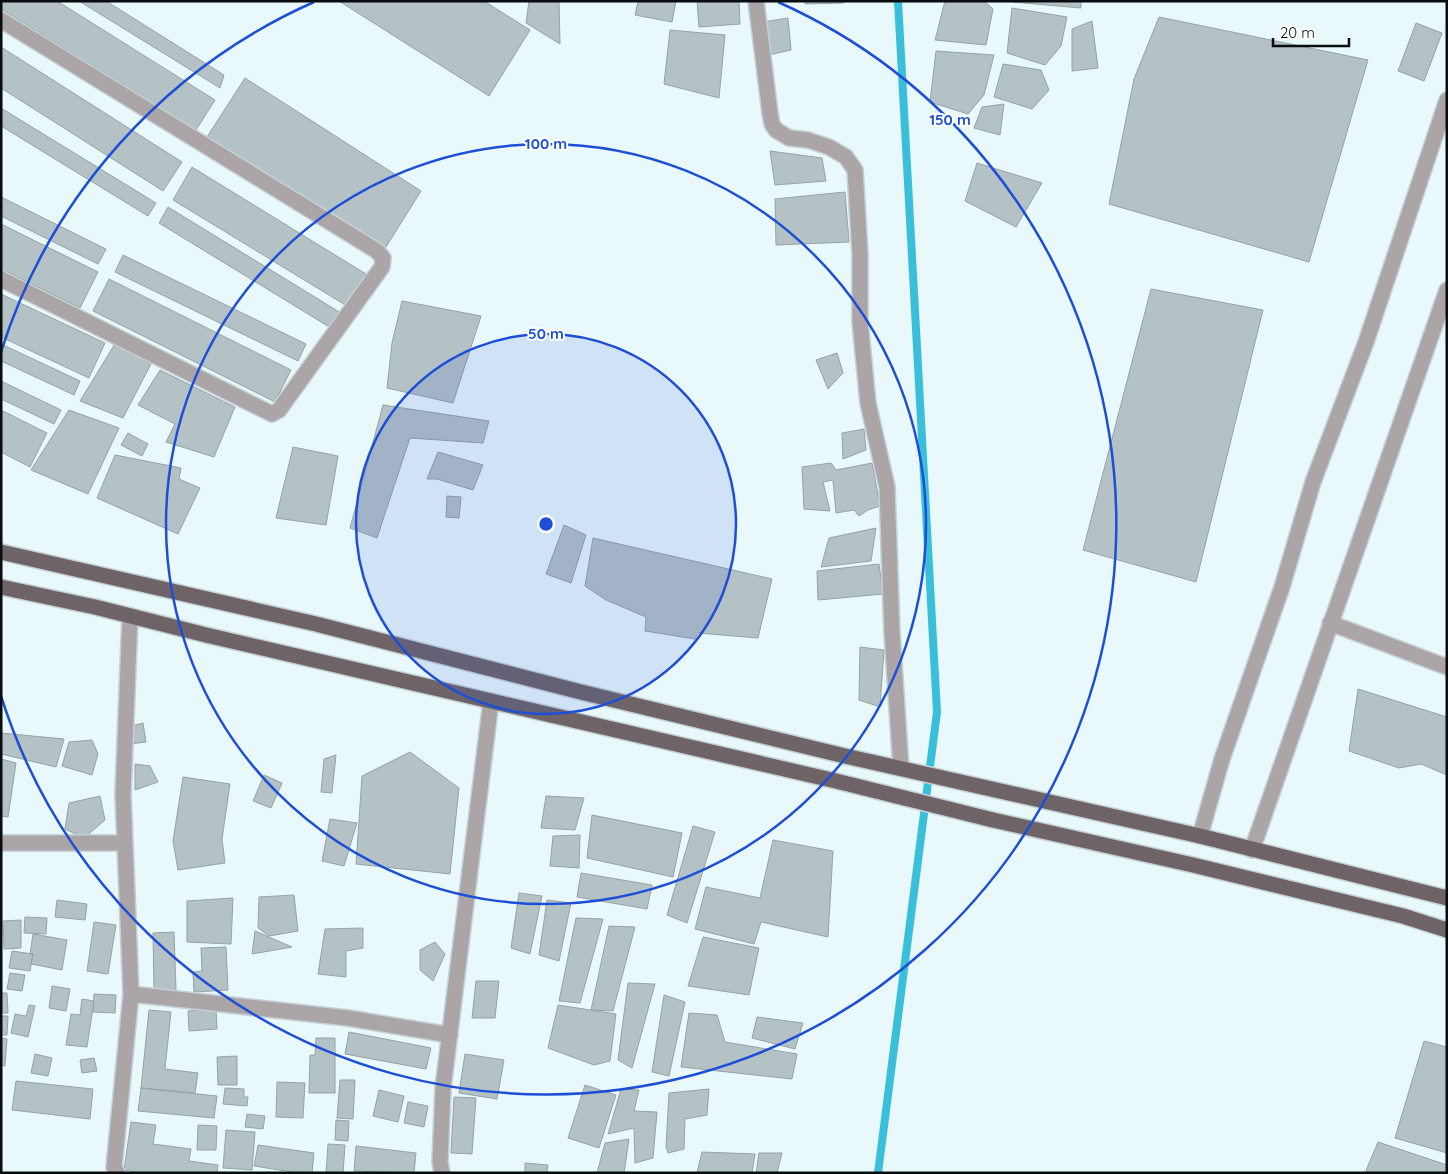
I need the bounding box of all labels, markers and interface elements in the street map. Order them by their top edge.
scale bar [1273,15,1349,47]
text: 20 m [1280,23,1315,42]
text: 150 m [929,110,971,129]
text: 100 m [525,134,567,153]
text: 50 m [528,324,564,343]
centre of rings [537,515,555,533]

